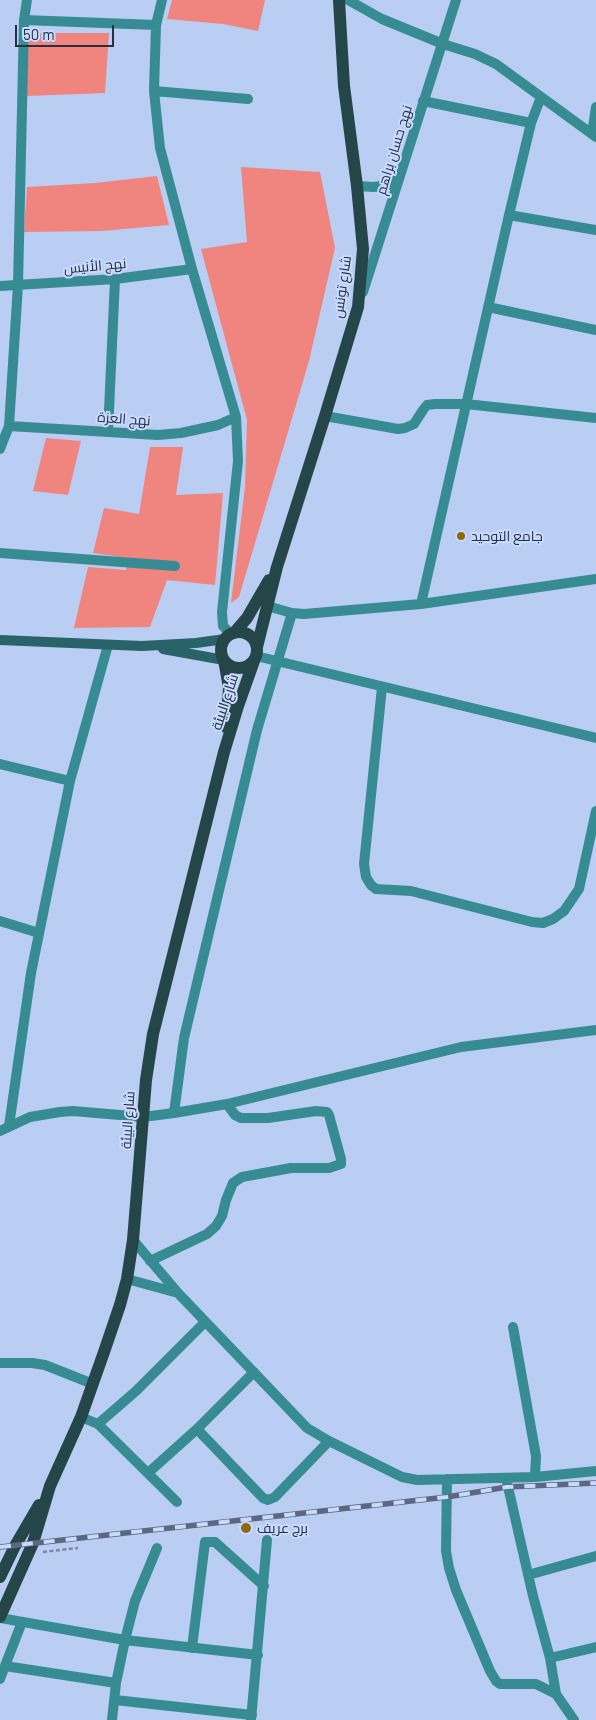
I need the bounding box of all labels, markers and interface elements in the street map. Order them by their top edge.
scale bar [18,15,116,47]
text: 50 m [23,25,55,43]
street label: نهج حسان براهم [372,103,416,197]
street label: نهج الأنيس [63,255,127,277]
street label: شارع تونس [329,255,355,319]
street label: نهج العزة [97,409,151,429]
place label: جامع التوحيد [471,528,543,544]
marker: جامع التوحيد [455,530,467,542]
street label: شارع البيئة [208,672,242,732]
street label: شارع البيئة [118,1090,138,1150]
place label: برج عريف [257,1520,308,1536]
marker: برج عريف [239,1521,253,1535]

